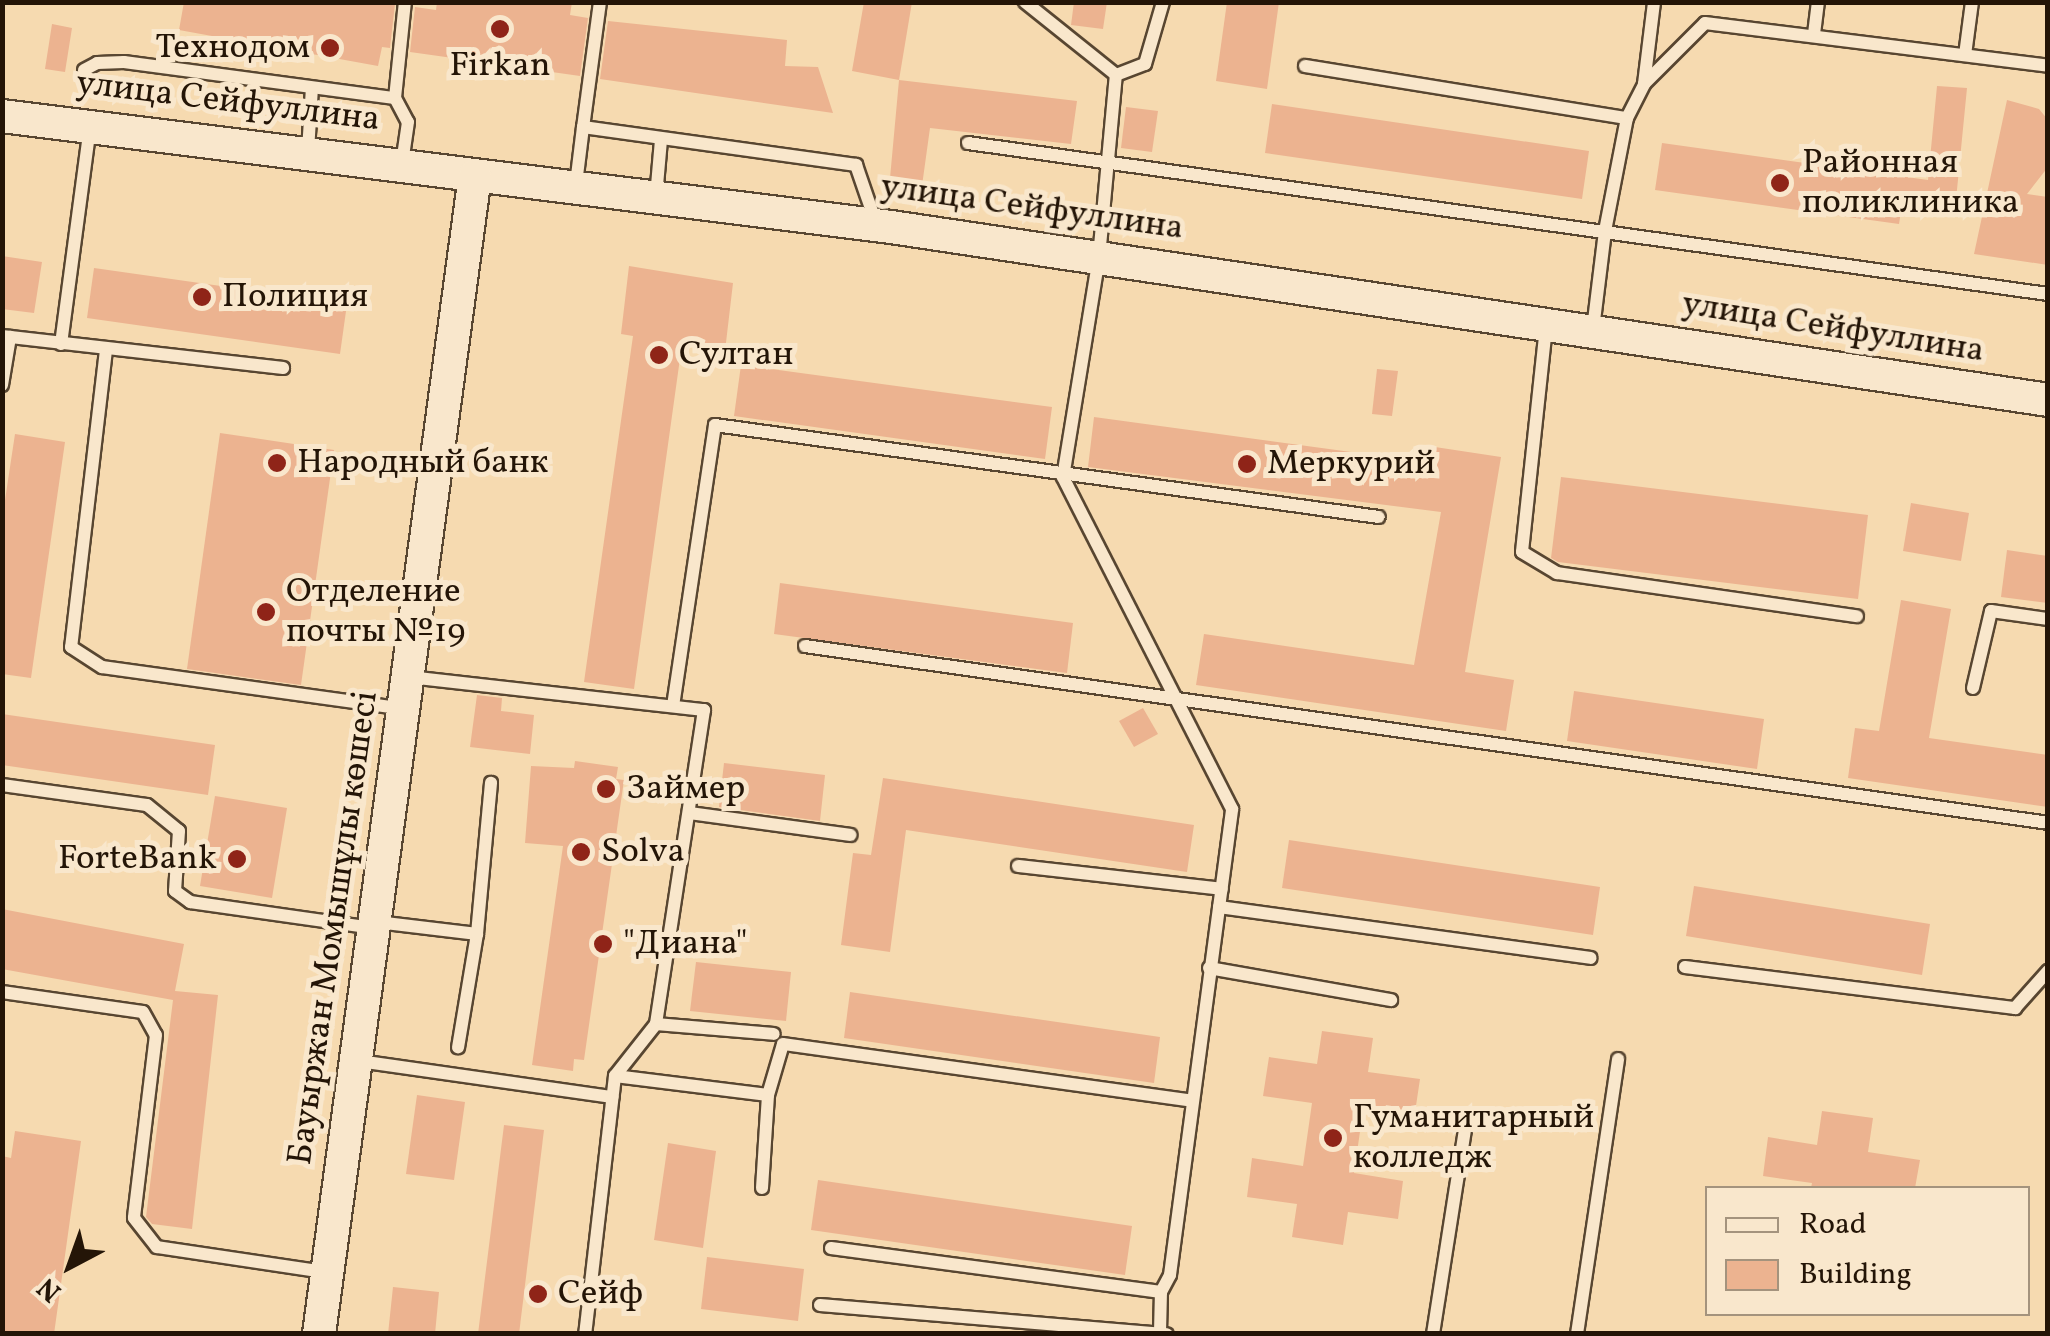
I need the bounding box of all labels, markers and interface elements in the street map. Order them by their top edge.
marker: Firkan [489,18,511,40]
place label: Технодом [155,27,310,69]
marker: Технодом [319,37,341,59]
place label: Firkan [449,45,551,87]
street label: улица Сейфуллина [74,63,382,141]
place label: Районная поликлиника [1802,142,2019,224]
street label: улица Сейфуллина [878,166,1186,250]
marker: Районная поликлиника [1767,170,1793,196]
place label: Полиция [222,276,368,318]
street label: улица Сейфуллина [1679,283,1987,373]
marker: Полиция [191,286,213,308]
place label: Султан [679,334,794,376]
marker: Султан [648,344,670,366]
place label: Народный банк [297,442,548,484]
place label: Меркурий [1267,443,1436,485]
marker: Народный банк [266,452,288,474]
marker: Меркурий [1236,453,1258,475]
place label: Отделение почты №19 [286,571,465,653]
marker: Отделение почты №19 [255,601,277,623]
street label: Бауыржан Момышұлы көшесі [280,688,388,1168]
place label: Займер [626,768,745,810]
marker: Займер [595,778,617,800]
place label: Solva [601,831,685,873]
place label: ForteBank [58,838,217,880]
marker: Solva [570,841,592,863]
marker: ForteBank [226,848,248,870]
place label: "Диана" [623,923,747,965]
marker: "Диана" [592,933,614,955]
place label: Гуманитарный колледж [1353,1097,1594,1179]
marker: Гуманитарный колледж [1322,1127,1344,1149]
legend [1705,1186,2030,1316]
text: Road [1799,1204,1867,1246]
north arrow [20,1216,120,1316]
text: Building [1799,1254,1912,1296]
text: N [30,1268,70,1310]
place label: Сейф [558,1273,643,1315]
marker: Сейф [527,1283,549,1305]

